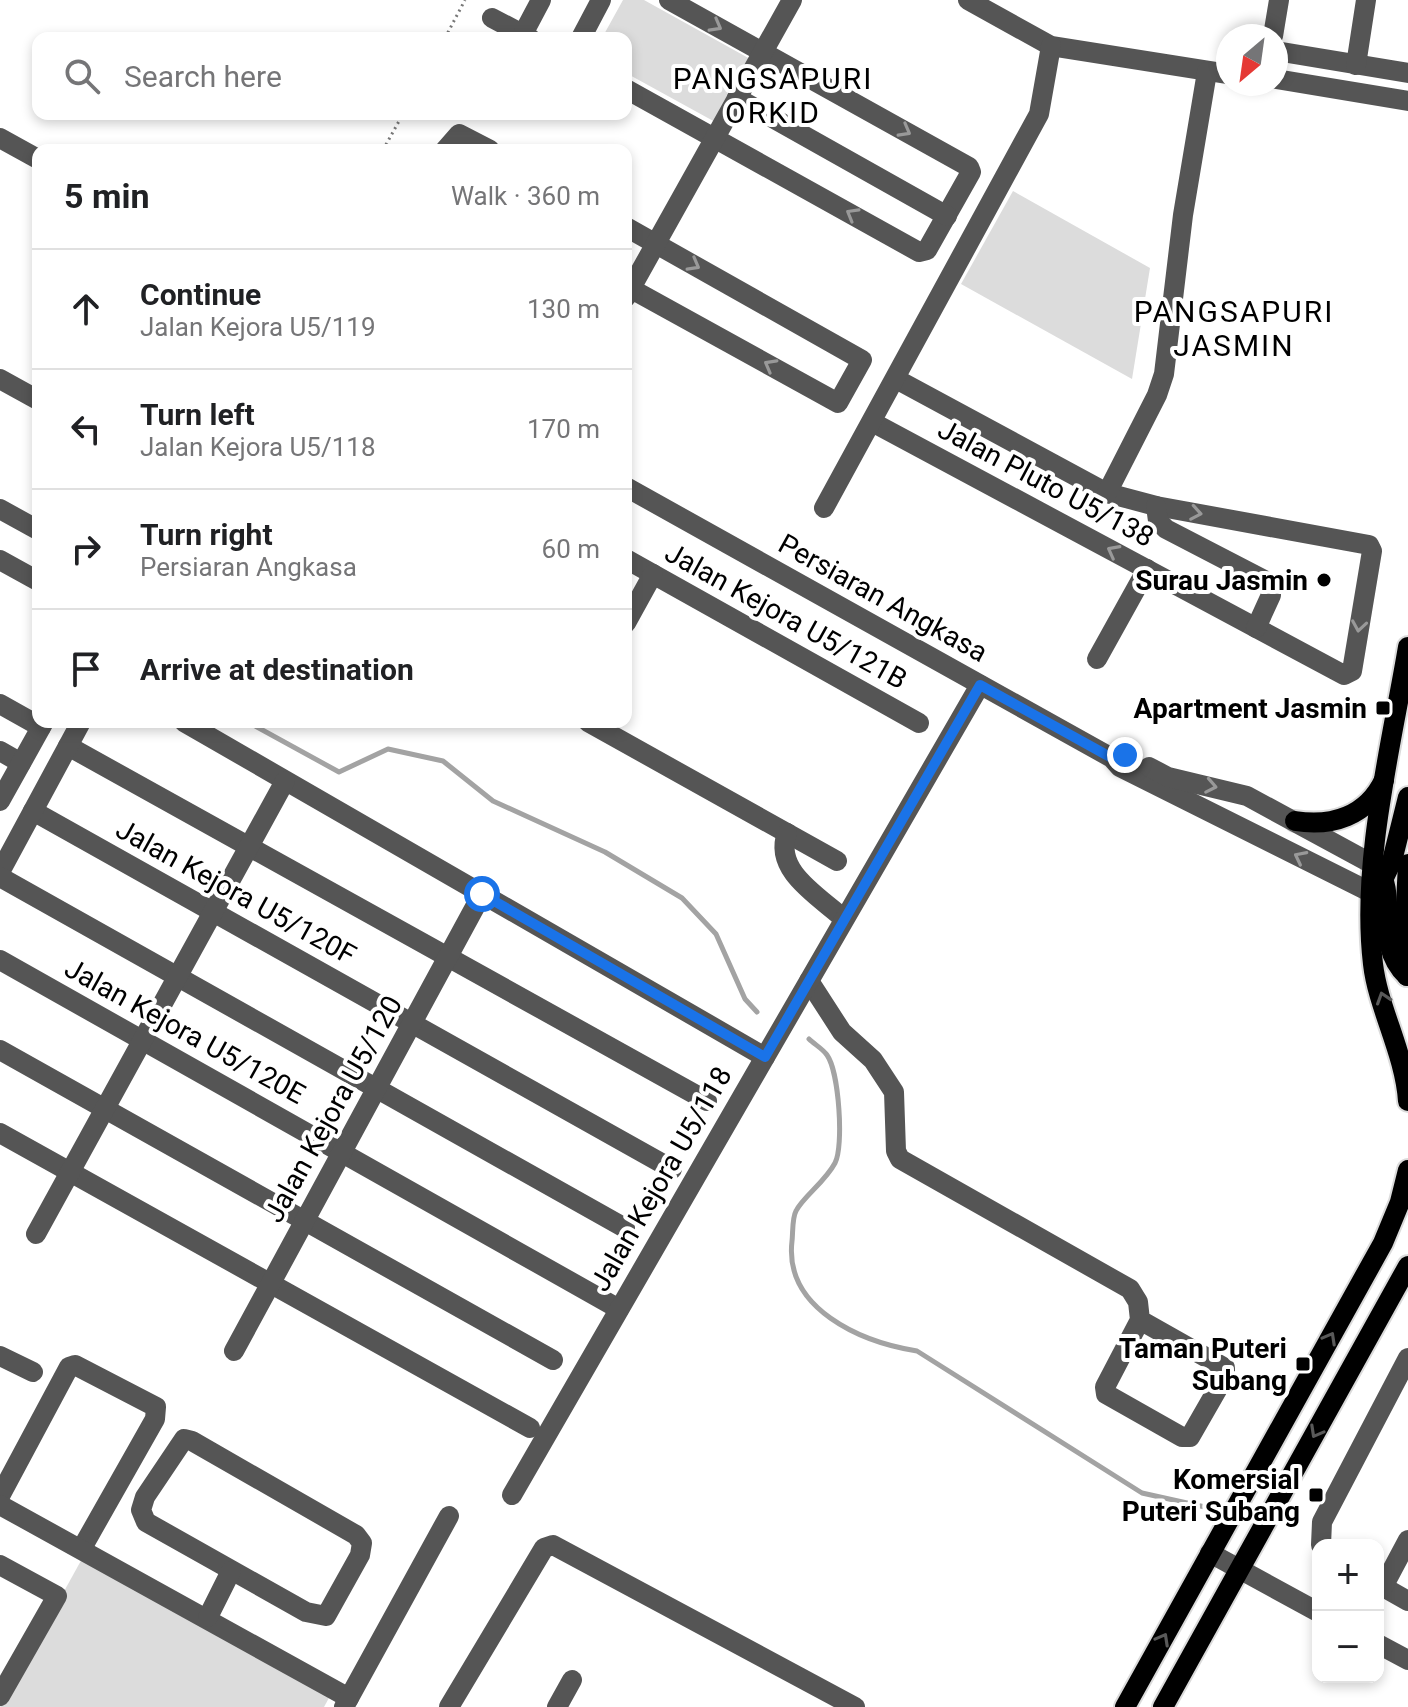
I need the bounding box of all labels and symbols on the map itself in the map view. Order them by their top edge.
one-way arrow [708,16,723,31]
north arrow [1216,24,1288,96]
district label: PANGSAPURI ORKID [673,61,873,130]
one-way arrow [896,121,911,137]
one-way arrow [846,208,860,224]
one-way arrow [685,255,700,271]
district label: PANGSAPURI JASMIN [1134,294,1334,363]
one-way arrow [764,360,778,375]
street label: Jalan Pluto U5/138 [933,412,1159,554]
one-way arrow [1189,503,1202,520]
street label: Persiaran Angkasa [773,527,993,669]
street label: Jalan Kejora U5/121B [659,536,913,696]
one-way arrow [1107,546,1122,561]
place label: Surau Jasmin [1135,564,1308,597]
marker: Surau Jasmin [1315,571,1333,589]
one-way arrow [1352,620,1369,633]
place label: Apartment Jasmin [1134,692,1367,725]
marker: Apartment Jasmin [1374,699,1392,717]
route end [1107,737,1143,773]
one-way arrow [1204,777,1218,794]
street label: Jalan Kejora U5/120F [110,812,362,972]
one-way arrow [1294,851,1308,867]
route start [464,876,500,912]
street label: Jalan Kejora U5/120E [59,951,311,1111]
street label: Jalan Kejora U5/120 [257,990,409,1228]
one-way arrow [1377,992,1393,1006]
street label: Jalan Kejora U5/118 [583,1061,739,1297]
place label: Taman Puteri Subang [1119,1332,1287,1397]
one-way arrow [1320,1332,1336,1347]
marker: Taman Puteri Subang [1294,1355,1312,1373]
one-way arrow [1310,1423,1326,1438]
place label: Komersial Puteri Subang [1122,1463,1300,1528]
marker: Komersial Puteri Subang [1307,1486,1325,1504]
one-way arrow [1153,1632,1168,1647]

